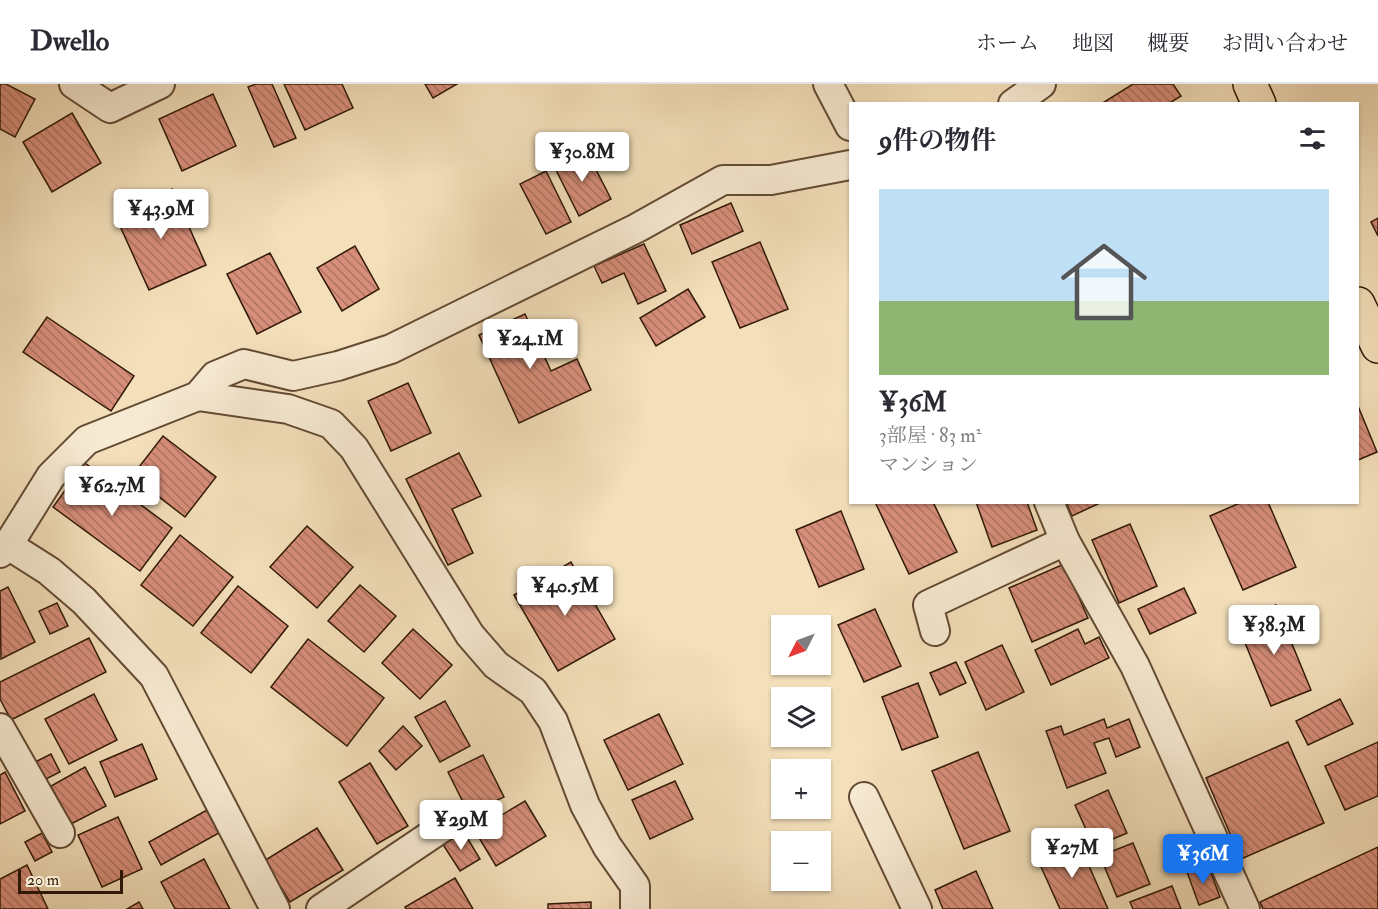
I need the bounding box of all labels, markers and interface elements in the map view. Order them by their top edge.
text: Dwello [30,24,109,59]
text: ホーム [976,30,1039,57]
text: 地図 [1072,30,1114,57]
text: 概要 [1147,30,1189,57]
text: お問い合わせ [1222,30,1348,57]
icon: filters [1296,122,1329,155]
text: 9件の物件 [879,125,996,157]
pin: ¥30.8M [533,132,631,183]
text: ¥30.8M [549,139,615,164]
pin: ¥43.9M [112,189,210,240]
text: ¥43.9M [128,196,194,221]
icon: home [1050,228,1158,336]
pin: ¥24.1M [481,319,579,370]
text: ¥24.1M [497,326,563,351]
text: ¥36M [879,387,947,419]
text: 3部屋 · 83 m² [879,423,981,448]
text: マンション [879,452,978,477]
pin: ¥62.7M [63,466,161,517]
text: ¥62.7M [79,473,145,498]
pin: ¥40.5M [516,566,614,617]
text: ¥40.5M [531,573,599,598]
pin: ¥38.3M [1225,605,1323,656]
text: ¥38.3M [1242,612,1306,637]
north arrow [771,615,831,675]
map controls [771,615,831,891]
button: layers [771,687,831,747]
button: + [771,759,831,819]
pin: ¥29M [425,800,497,851]
text: ¥29M [434,807,488,832]
pin: ¥27M [1036,828,1108,879]
button: − [771,831,831,891]
pin: ¥36M [1167,834,1239,885]
text: ¥27M [1045,835,1099,860]
text: ¥36M [1177,841,1229,866]
scale bar [18,867,123,894]
text: 20 m [27,870,59,890]

